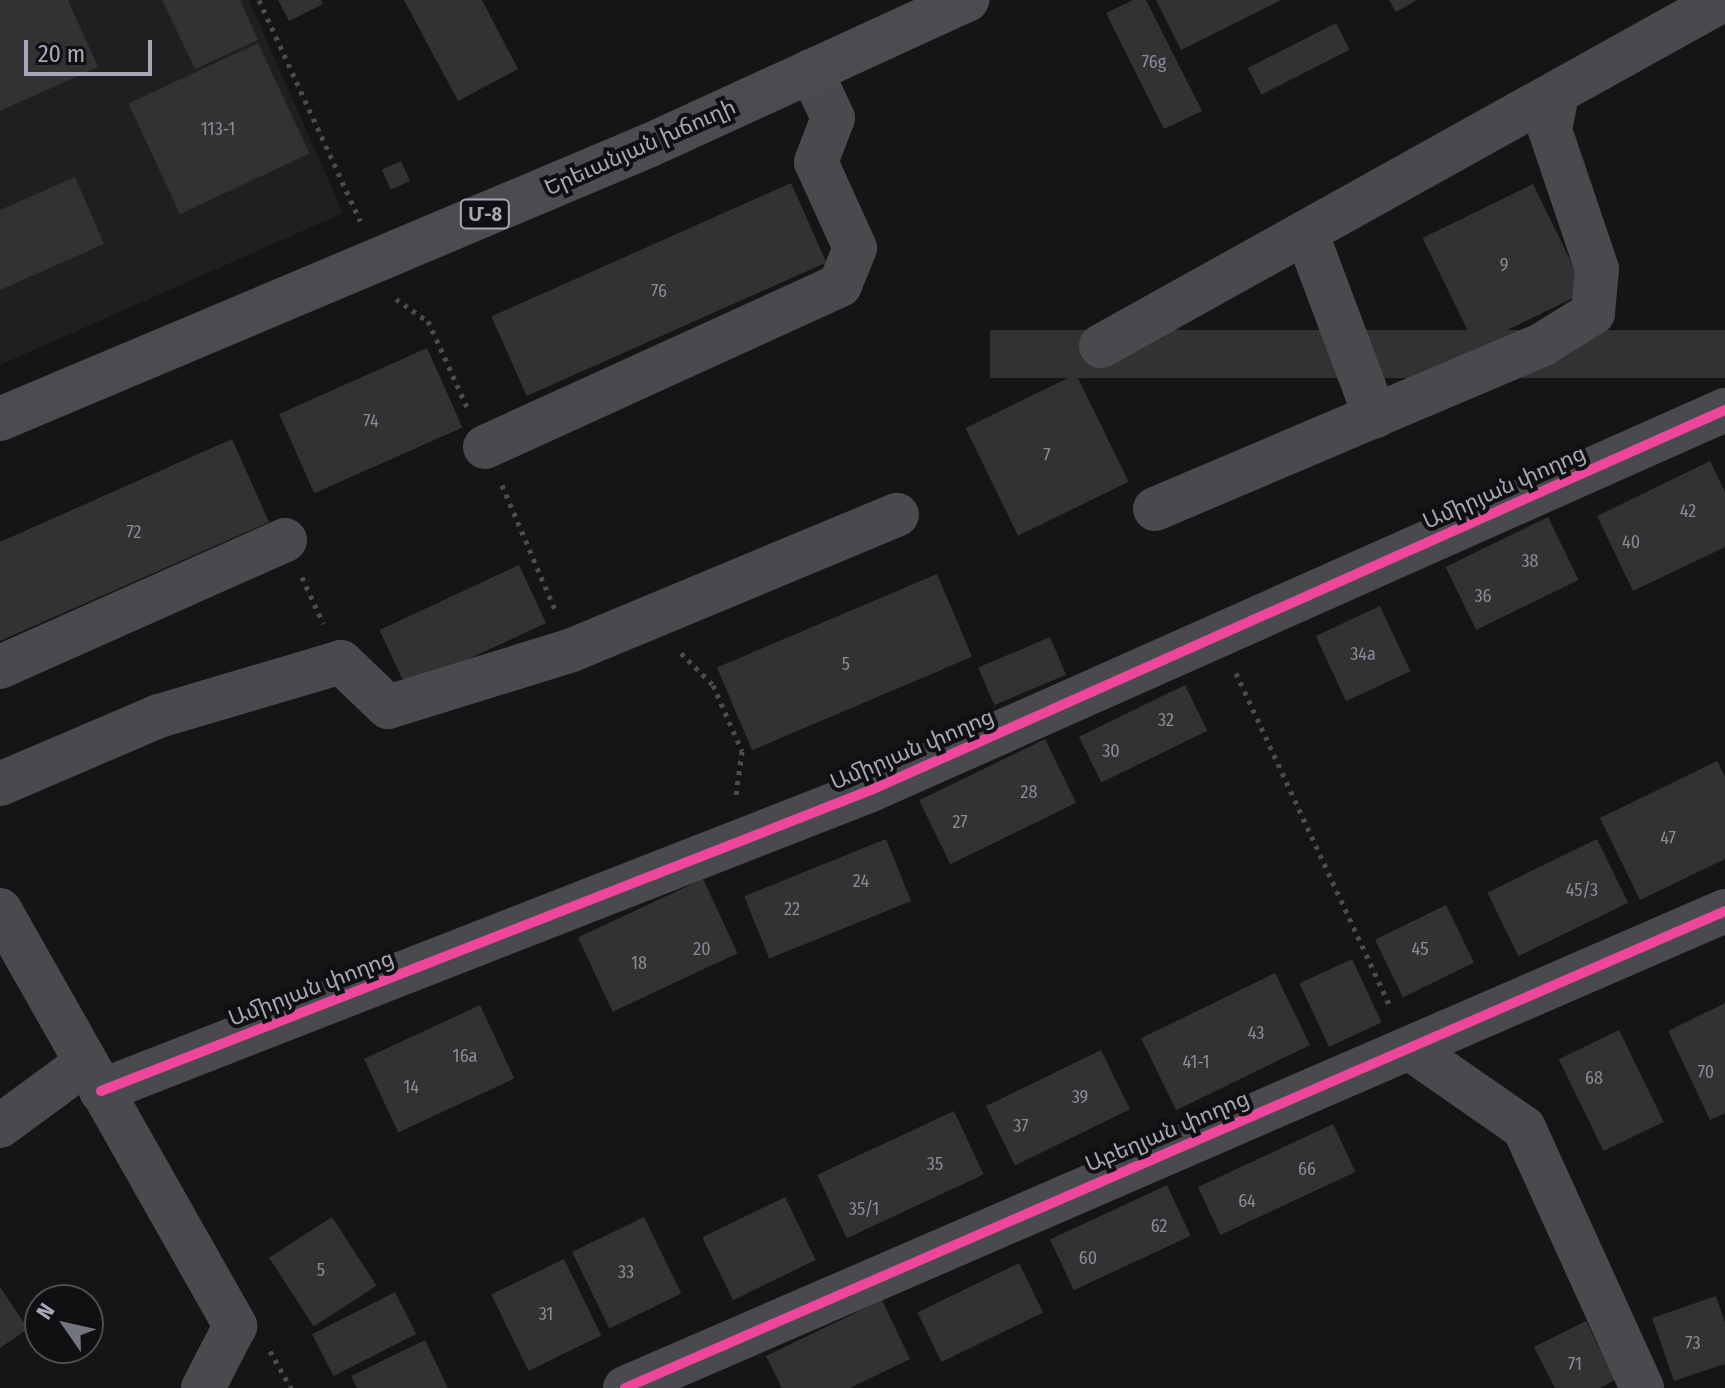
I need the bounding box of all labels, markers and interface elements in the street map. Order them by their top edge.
scale bar [28,24,156,74]
text: 20 m [38,40,85,68]
house number: 76g [1142,51,1166,73]
street label: Երեւանյան խճուղի [540,93,740,201]
house number: 113-1 [201,118,235,140]
road number: Մ-8 [459,198,511,230]
house number: 9 [1500,254,1508,276]
house number: 76 [651,280,667,302]
house number: 74 [363,410,379,432]
street label: Ամիրյան փողոց [1419,439,1589,535]
house number: 7 [1043,444,1051,466]
house number: 42 [1680,500,1696,522]
house number: 72 [126,521,142,543]
house number: 40 [1622,531,1640,553]
house number: 38 [1521,550,1539,572]
house number: 36 [1474,585,1492,607]
house number: 34a [1350,643,1376,665]
house number: 5 [842,653,850,675]
street label: Ամիրյան փողոց [826,703,998,795]
house number: 32 [1158,709,1174,731]
house number: 30 [1102,740,1120,762]
house number: 28 [1021,781,1037,803]
house number: 27 [952,811,968,833]
house number: 47 [1660,827,1676,849]
house number: 24 [853,870,869,892]
house number: 45/3 [1566,879,1598,901]
house number: 22 [784,898,800,920]
house number: 20 [693,938,711,960]
house number: 45 [1412,938,1428,960]
street label: Ամիրյան փողոց [225,944,397,1032]
house number: 18 [631,952,647,974]
house number: 43 [1248,1022,1264,1044]
house number: 16a [453,1045,477,1067]
house number: 41-1 [1182,1051,1210,1073]
house number: 70 [1698,1061,1714,1083]
house number: 68 [1585,1067,1603,1089]
house number: 14 [403,1076,419,1098]
street label: Աբեղյան փողոց [1081,1085,1253,1177]
house number: 39 [1072,1086,1088,1108]
house number: 37 [1013,1115,1029,1137]
house number: 35 [927,1153,943,1175]
house number: 66 [1298,1158,1316,1180]
house number: 64 [1238,1190,1256,1212]
house number: 35/1 [849,1198,879,1220]
house number: 62 [1151,1215,1167,1237]
house number: 60 [1079,1247,1097,1269]
house number: 5 [317,1259,325,1281]
house number: 33 [618,1261,634,1283]
north arrow [24,1284,104,1364]
text: N [30,1298,60,1324]
house number: 31 [539,1303,553,1325]
house number: 73 [1685,1332,1701,1354]
house number: 71 [1568,1353,1582,1375]

